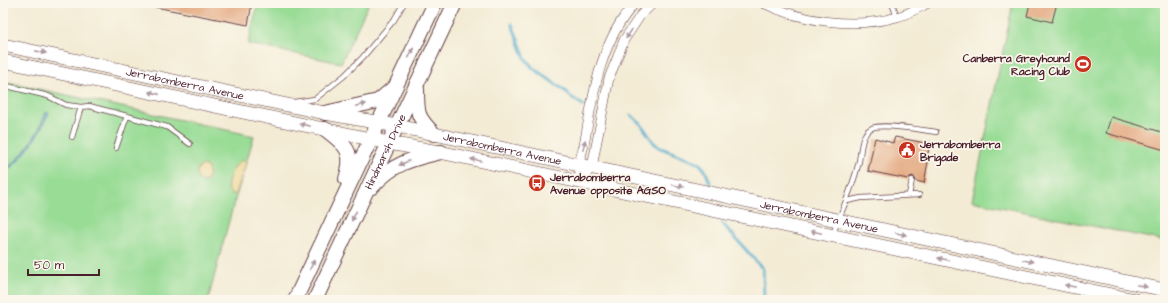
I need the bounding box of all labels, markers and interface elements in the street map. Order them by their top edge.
one-way arrow [625,28,633,39]
one-way arrow [408,47,414,59]
one-way arrow [35,49,47,55]
place label: Canberra Greyhound Racing Club [963,51,1071,81]
sports icon: Canberra Greyhound Racing Club [1073,54,1093,74]
street label: Jerrabomberra Avenue [124,64,245,104]
one-way arrow [148,90,160,96]
one-way arrow [355,102,367,108]
street label: Hindmarsh Drive [361,112,410,192]
one-way arrow [299,122,311,128]
street label: Jerrabomberra Avenue [442,129,563,169]
place label: Jerrabomberra Brigade [919,137,1001,167]
one-way arrow [582,138,588,151]
public building icon: Jerrabomberra Brigade [897,140,917,160]
one-way arrow [470,156,482,162]
one-way arrow [397,160,409,166]
place label: Jerrabomberra Avenue opposite AGSO [549,170,666,199]
bus stop icon: Jerrabomberra Avenue opposite AGSO [527,173,547,193]
one-way arrow [671,184,684,190]
street label: Jerrabomberra Avenue [759,197,880,237]
one-way arrow [351,210,357,222]
one-way arrow [809,229,822,235]
one-way arrow [894,232,907,238]
scale bar [28,251,99,277]
one-way arrow [937,256,949,262]
text: 50 m [34,257,65,274]
one-way arrow [309,259,315,271]
one-way arrow [1022,259,1034,265]
one-way arrow [1064,283,1076,289]
one-way arrow [1136,283,1148,289]

